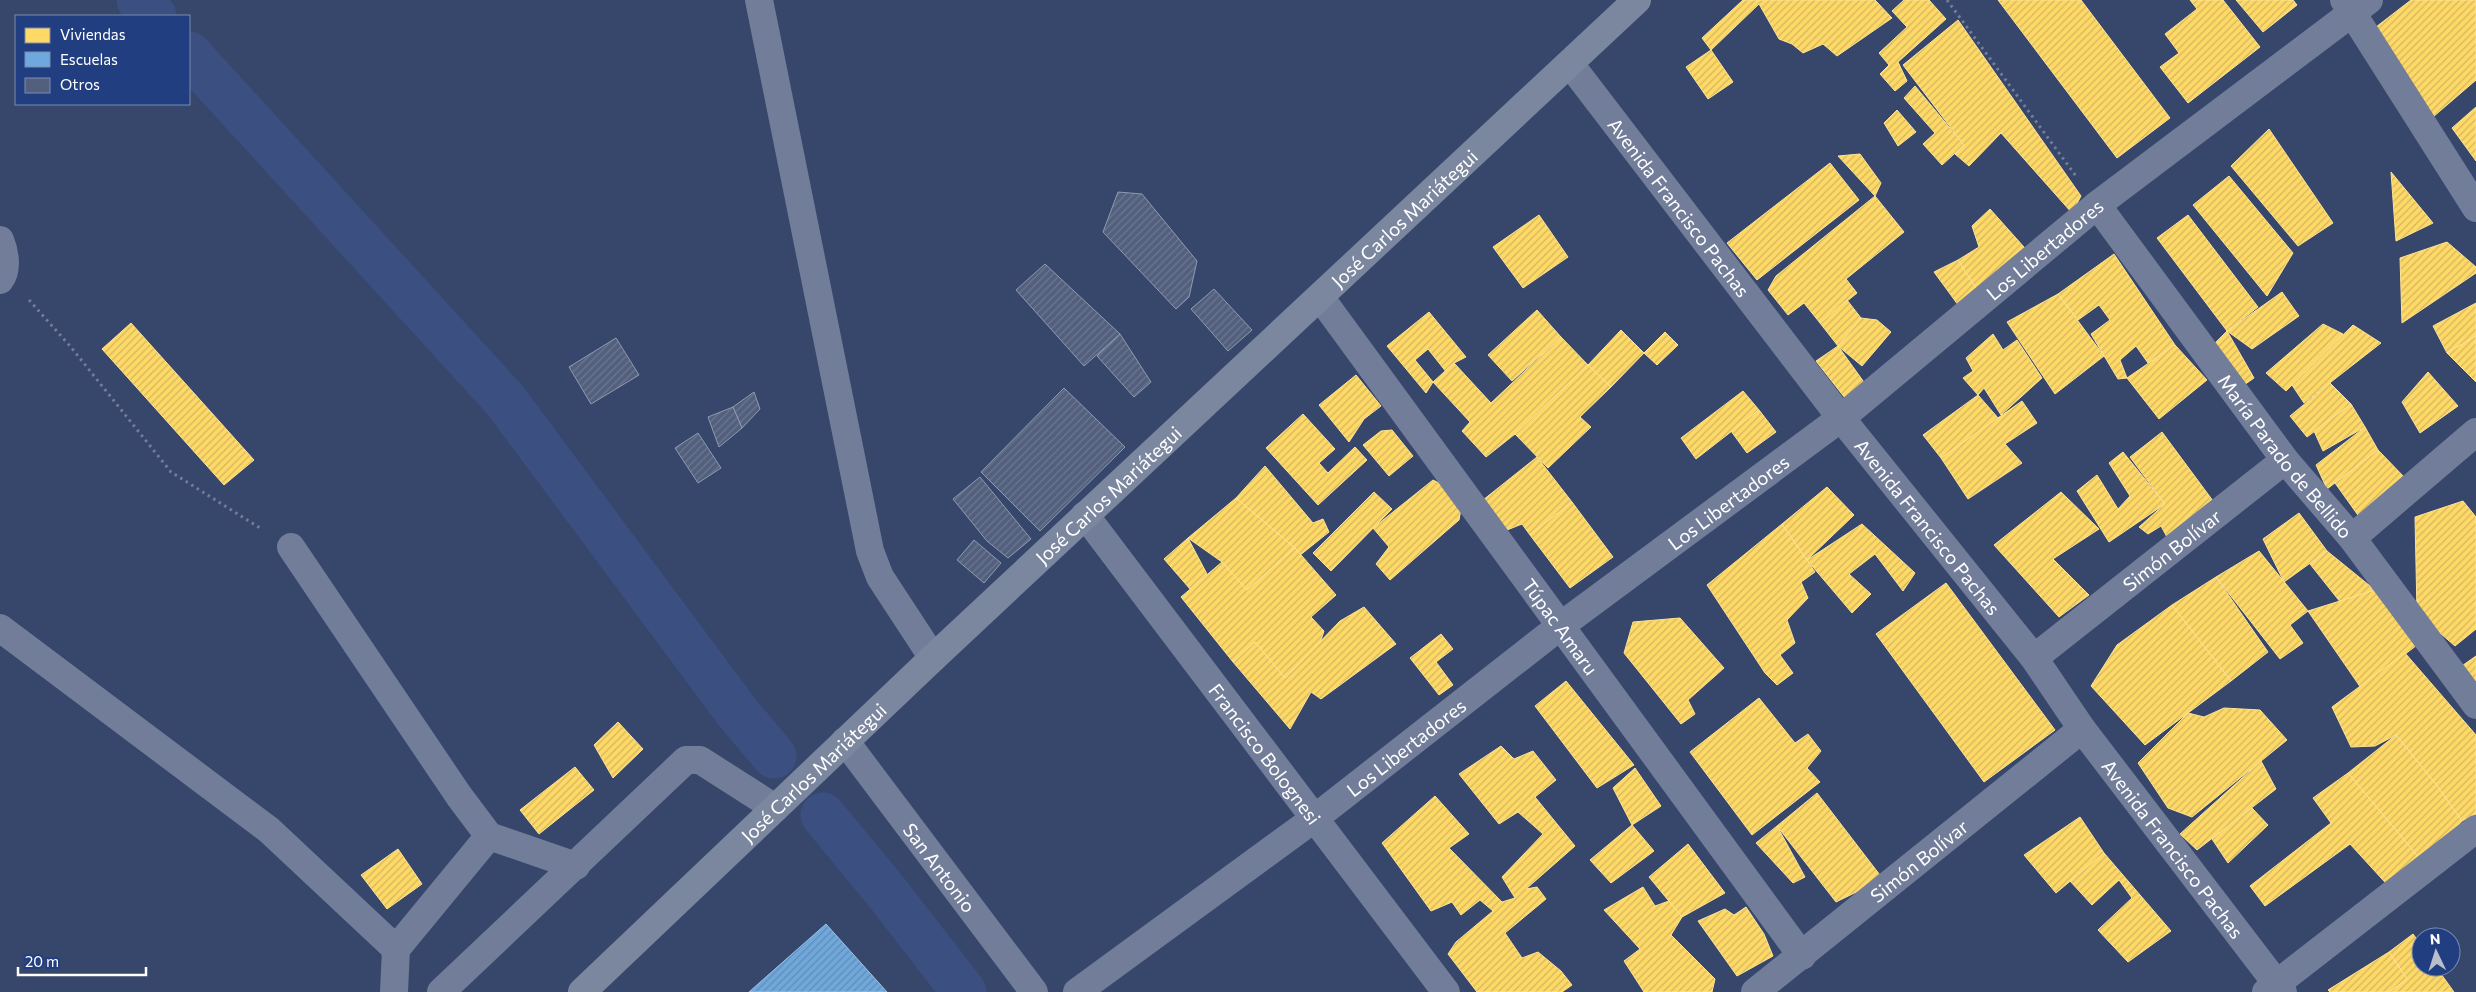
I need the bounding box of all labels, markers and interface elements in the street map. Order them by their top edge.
legend [15,15,190,105]
text: Viviendas [60,25,126,43]
text: Escuelas [60,50,118,68]
text: Otros [60,75,100,93]
street label: Avenida Francisco Pachas [1604,113,1755,301]
street label: José Carlos Mariátegui [1326,144,1482,292]
street label: Los Libertadores [1981,194,2107,304]
street label: María Parado de Bellido [2214,369,2358,542]
street label: José Carlos Mariátegui [1030,421,1186,568]
street label: Avenida Francisco Pachas [1851,434,2006,619]
street label: Los Libertadores [1663,449,1793,554]
street label: Simón Bolívar [2118,503,2226,595]
street label: Túpac Amaru [1518,574,1604,679]
street label: Francisco Bolognesi [1205,678,1326,828]
street label: Los Libertadores [1341,693,1470,801]
street label: José Carlos Mariátegui [736,698,890,846]
street label: Avenida Francisco Pachas [2098,755,2249,943]
street label: Simón Bolívar [1865,814,1973,907]
street label: San Antonio [899,818,981,916]
north arrow [2411,927,2461,977]
text: N [2429,930,2441,947]
scale bar [18,944,145,976]
text: 20 m [25,952,59,970]

